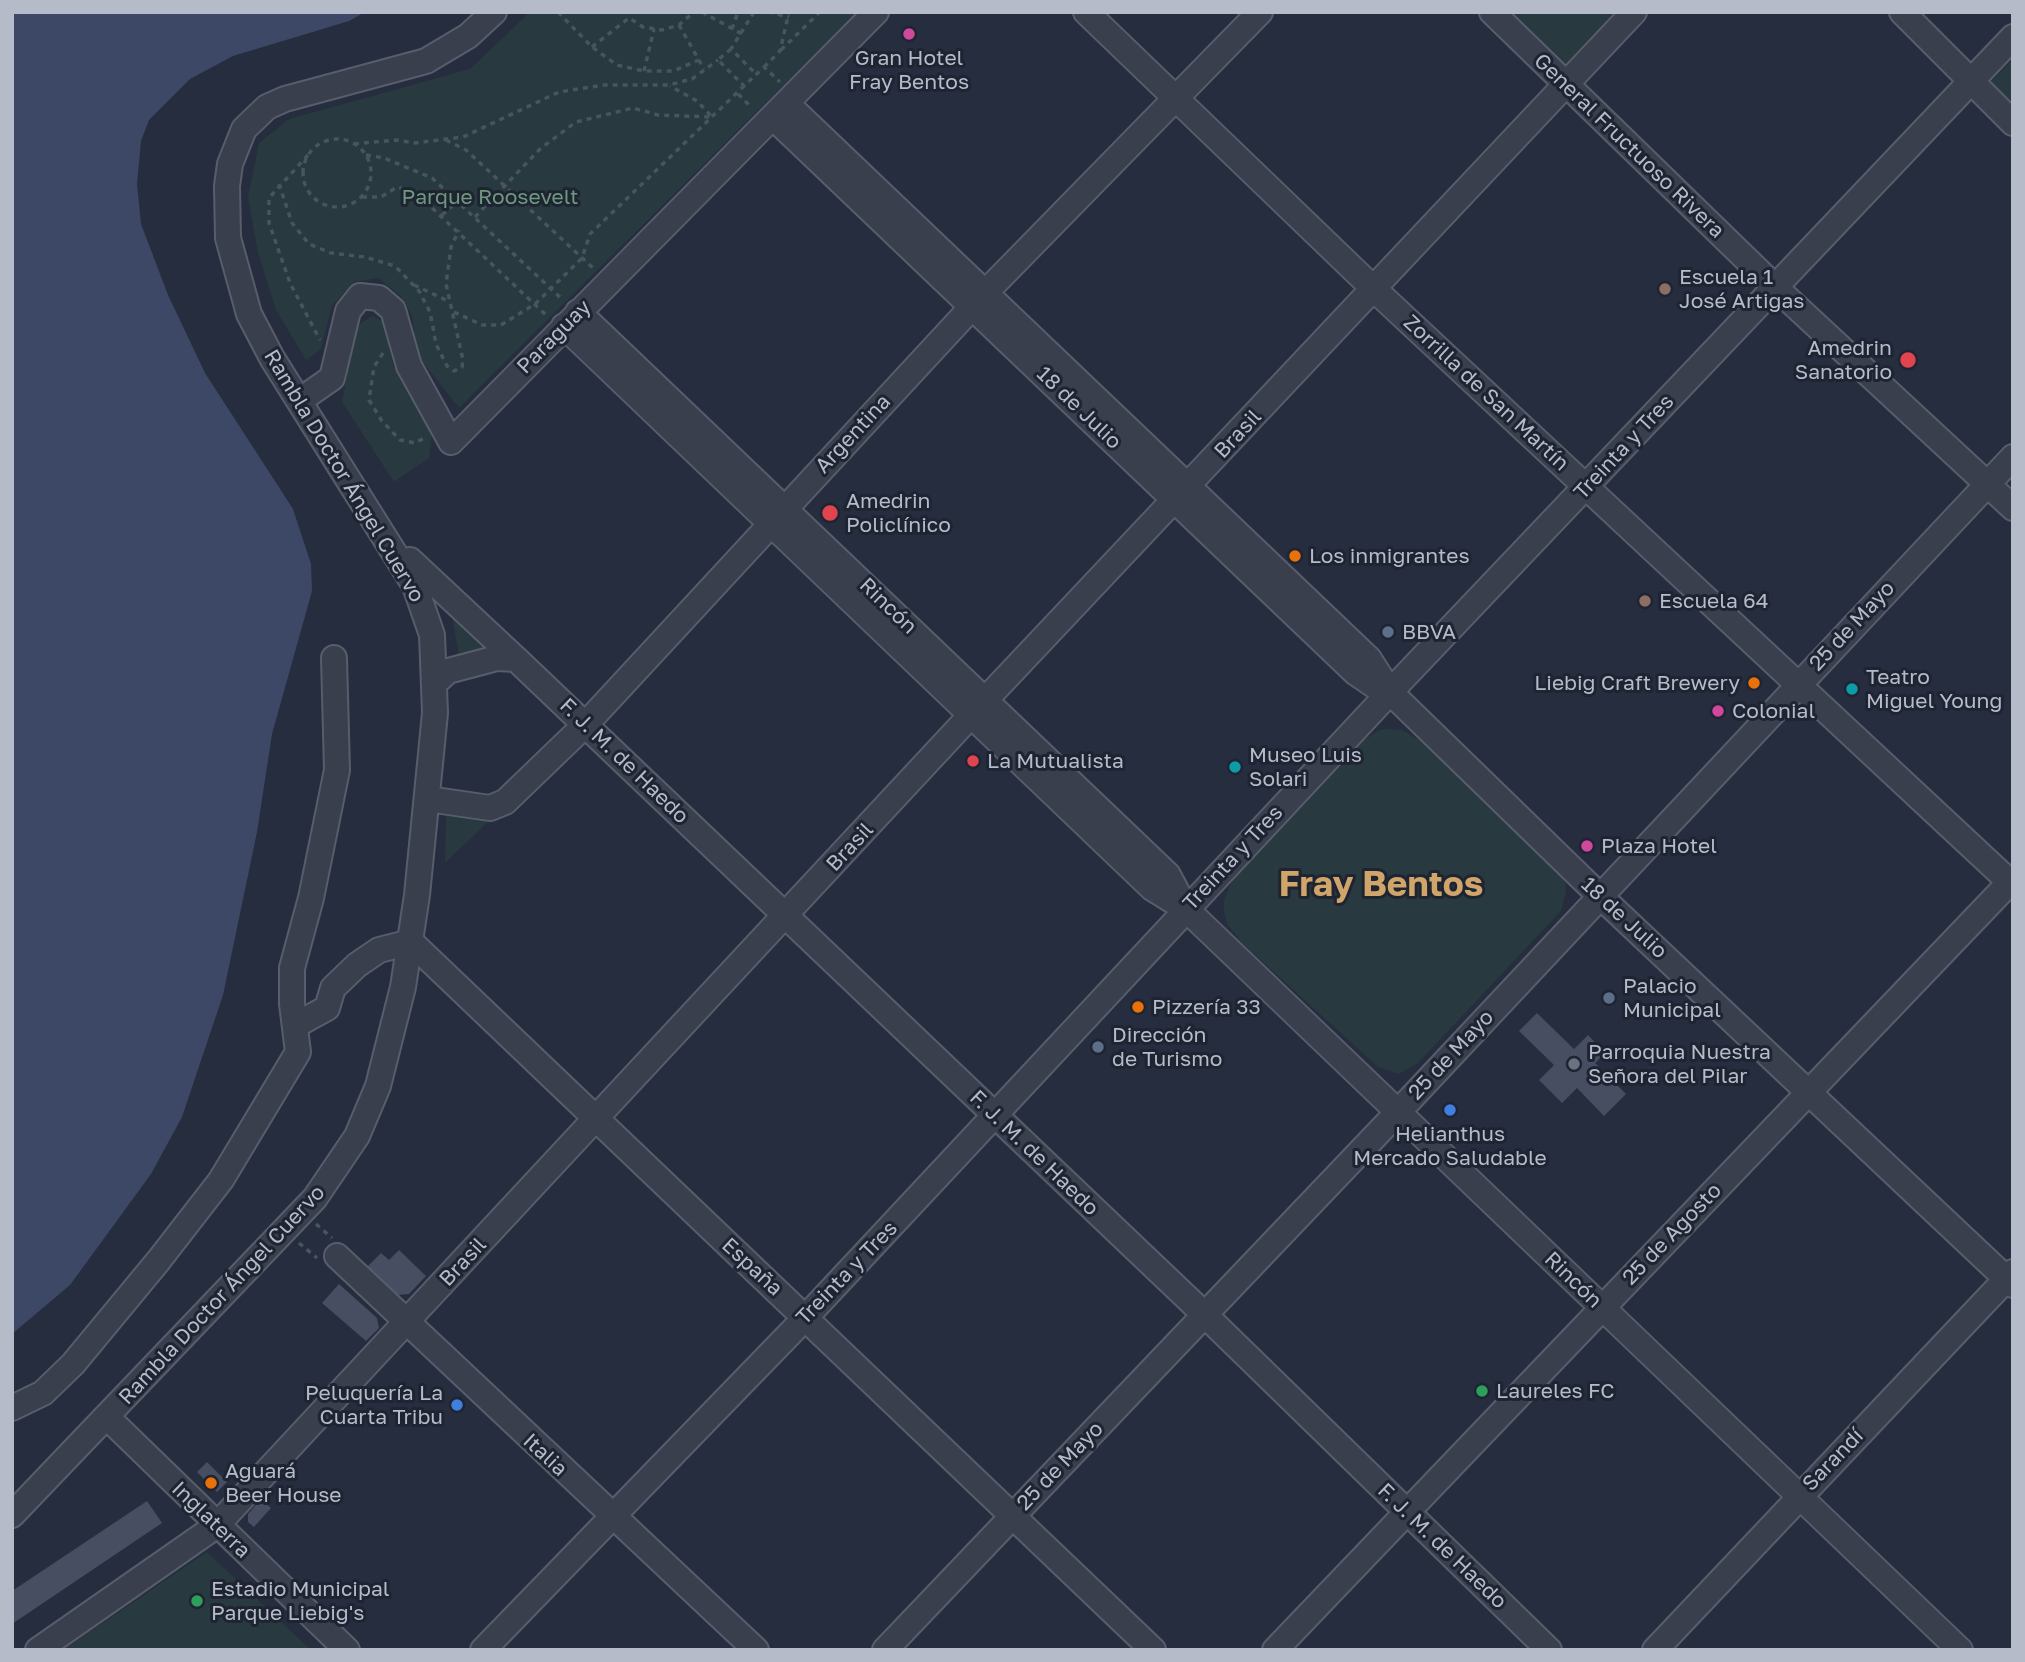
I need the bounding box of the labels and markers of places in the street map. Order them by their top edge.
marker: Gran Hotel Fray Bentos [901,26,917,42]
place label: Gran Hotel Fray Bentos [849,45,969,95]
place label: Escuela 1 José Artigas [1679,264,1804,314]
marker: Escuela 1 José Artigas [1657,281,1673,297]
place label: Amedrin Sanatorio [1795,335,1892,385]
marker: Amedrin Sanatorio [1898,350,1918,370]
place label: Amedrin Policlínico [846,488,951,538]
marker: Amedrin Policlínico [820,503,840,523]
place label: Los inmigrantes [1309,543,1470,569]
marker: Los inmigrantes [1287,548,1303,564]
place label: Escuela 64 [1659,588,1769,614]
marker: Escuela 64 [1637,593,1653,609]
place label: BBVA [1402,619,1456,645]
marker: BBVA [1380,624,1396,640]
place label: Teatro Miguel Young [1866,664,2002,714]
place label: Liebig Craft Brewery [1534,670,1740,696]
marker: Liebig Craft Brewery [1746,675,1762,691]
marker: Teatro Miguel Young [1844,681,1860,697]
place label: Colonial [1732,698,1815,724]
marker: Colonial [1710,703,1726,719]
place label: Museo Luis Solari [1249,742,1362,792]
place label: La Mutualista [987,748,1124,774]
marker: La Mutualista [965,753,981,769]
marker: Museo Luis Solari [1227,759,1243,775]
place label: Plaza Hotel [1601,833,1717,859]
marker: Plaza Hotel [1579,838,1595,854]
place label: Palacio Municipal [1623,973,1721,1023]
marker: Palacio Municipal [1601,990,1617,1006]
place label: Pizzería 33 [1152,994,1261,1020]
marker: Pizzería 33 [1130,999,1146,1015]
place label: Dirección de Turismo [1112,1022,1222,1072]
marker: Dirección de Turismo [1090,1039,1106,1055]
place label: Parroquia Nuestra Señora del Pilar [1588,1039,1771,1089]
marker: Parroquia Nuestra Señora del Pilar [1566,1056,1582,1072]
marker: Helianthus Mercado Saludable [1442,1102,1458,1118]
place label: Helianthus Mercado Saludable [1353,1121,1547,1171]
place label: Laureles FC [1496,1378,1615,1404]
place label: Peluquería La Cuarta Tribu [305,1380,443,1430]
marker: Laureles FC [1474,1383,1490,1399]
marker: Peluquería La Cuarta Tribu [449,1397,465,1413]
place label: Aguará Beer House [225,1458,341,1508]
marker: Aguará Beer House [203,1475,219,1491]
place label: Estadio Municipal Parque Liebig's [211,1576,389,1626]
marker: Estadio Municipal Parque Liebig's [189,1593,205,1609]

